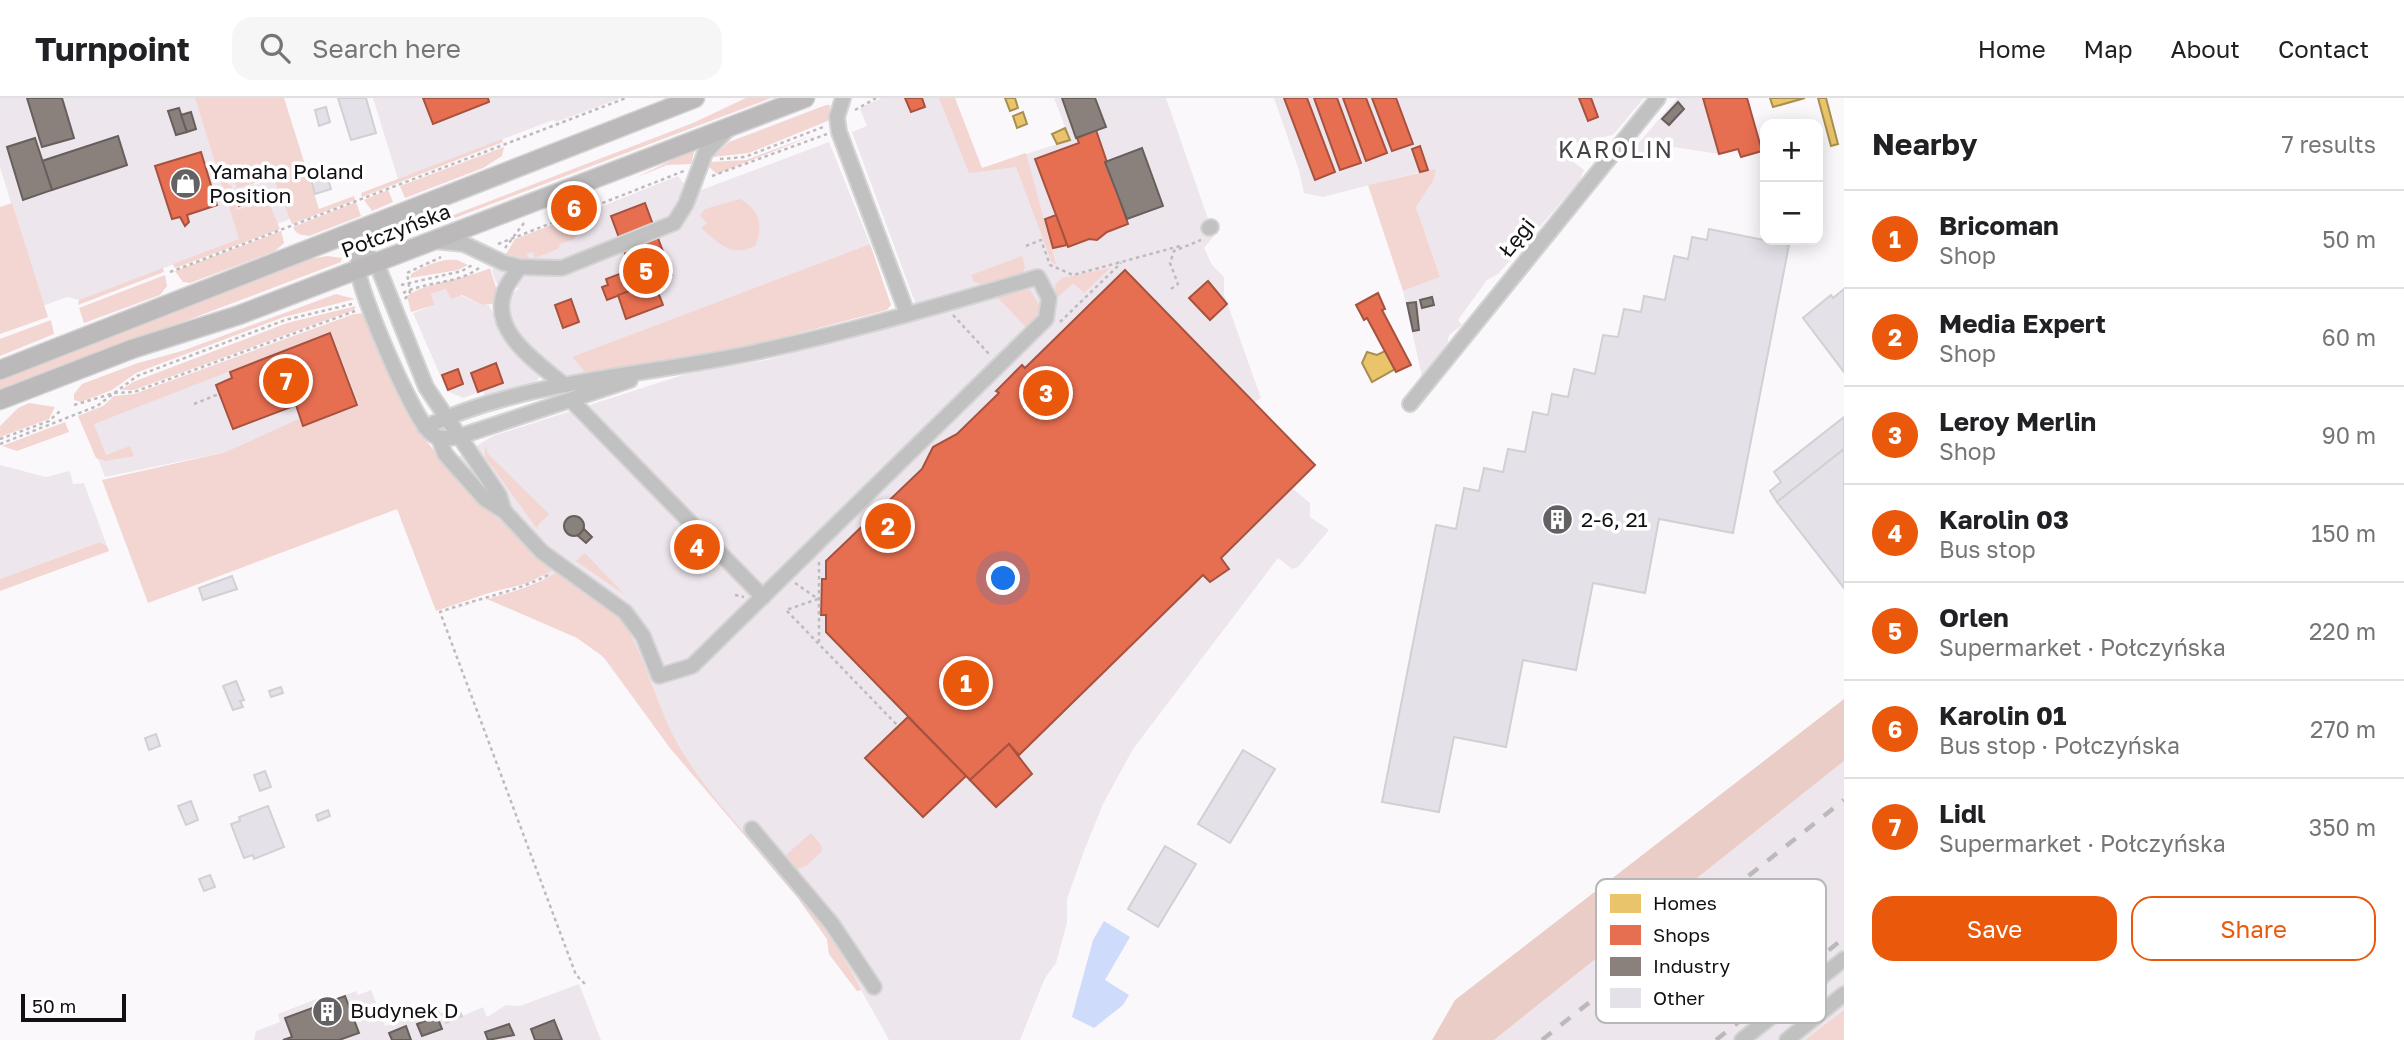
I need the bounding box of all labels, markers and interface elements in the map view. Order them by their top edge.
search box [232,17,722,80]
text: Turnpoint [35,29,190,68]
icon: search [256,29,294,67]
text: Search here [312,33,461,64]
text: Home [1978,34,2046,63]
text: Map [2084,34,2133,63]
text: About [2171,34,2240,63]
text: Contact [2278,34,2369,63]
map controls [1760,119,1823,245]
button: + [1760,119,1823,182]
text: Nearby [1872,126,1977,162]
text: 7 results [2282,130,2376,158]
district label: KAROLIN [1558,135,1674,163]
place label: Yamaha Poland Position [209,158,364,208]
shop icon: Yamaha Poland Position [169,167,203,201]
pin: 6 [551,182,597,234]
button: − [1760,182,1823,245]
street label: Połczyńska [337,197,454,263]
text: Bricoman [1939,210,2059,241]
street label: Łęgi [1493,213,1540,262]
text: 1 [1889,225,1901,253]
text: 50 m [2322,225,2376,253]
text: Shop [1939,241,1996,269]
pin: 5 [623,245,669,297]
text: Media Expert [1939,308,2106,339]
text: 2 [1888,323,1902,351]
text: 60 m [2322,323,2376,351]
text: Shop [1939,339,1996,367]
pin: 7 [263,355,309,407]
pin: 3 [1023,367,1069,419]
text: Leroy Merlin [1939,406,2096,437]
text: 3 [1888,421,1902,449]
text: 90 m [2322,421,2376,449]
text: Shop [1939,437,1996,465]
pin: 2 [865,500,911,552]
building icon: 2-6, 21 [1541,503,1575,537]
text: Karolin 03 [1939,504,2069,535]
place label: 2-6, 21 [1581,506,1648,532]
text: 4 [1888,519,1902,547]
text: 150 m [2311,519,2376,547]
pin: 4 [674,521,720,573]
text: Bus stop [1939,535,2036,563]
your location [986,561,1020,595]
text: Orlen [1939,602,2009,633]
text: 5 [1888,617,1902,645]
text: 220 m [2309,617,2376,645]
text: Supermarket · Połczyńska [1939,633,2226,661]
pin: 1 [943,657,989,709]
text: Karolin 01 [1939,700,2066,731]
text: 6 [1888,715,1902,743]
text: 270 m [2310,715,2376,743]
text: Bus stop · Połczyńska [1939,731,2180,759]
text: Lidl [1939,798,1986,829]
text: 7 [1889,813,1901,841]
text: 350 m [2309,813,2376,841]
text: Supermarket · Połczyńska [1939,829,2226,857]
legend [1596,879,1826,1023]
text: Homes [1653,891,1717,914]
button: Save [1872,896,2117,961]
button: Share [2131,896,2376,961]
text: Shops [1653,923,1710,946]
text: Industry [1653,954,1730,977]
text: Other [1653,986,1705,1009]
scale bar [21,991,126,1023]
text: 50 m [32,994,76,1017]
building icon: Budynek D [310,994,344,1028]
place label: Budynek D [350,997,458,1023]

